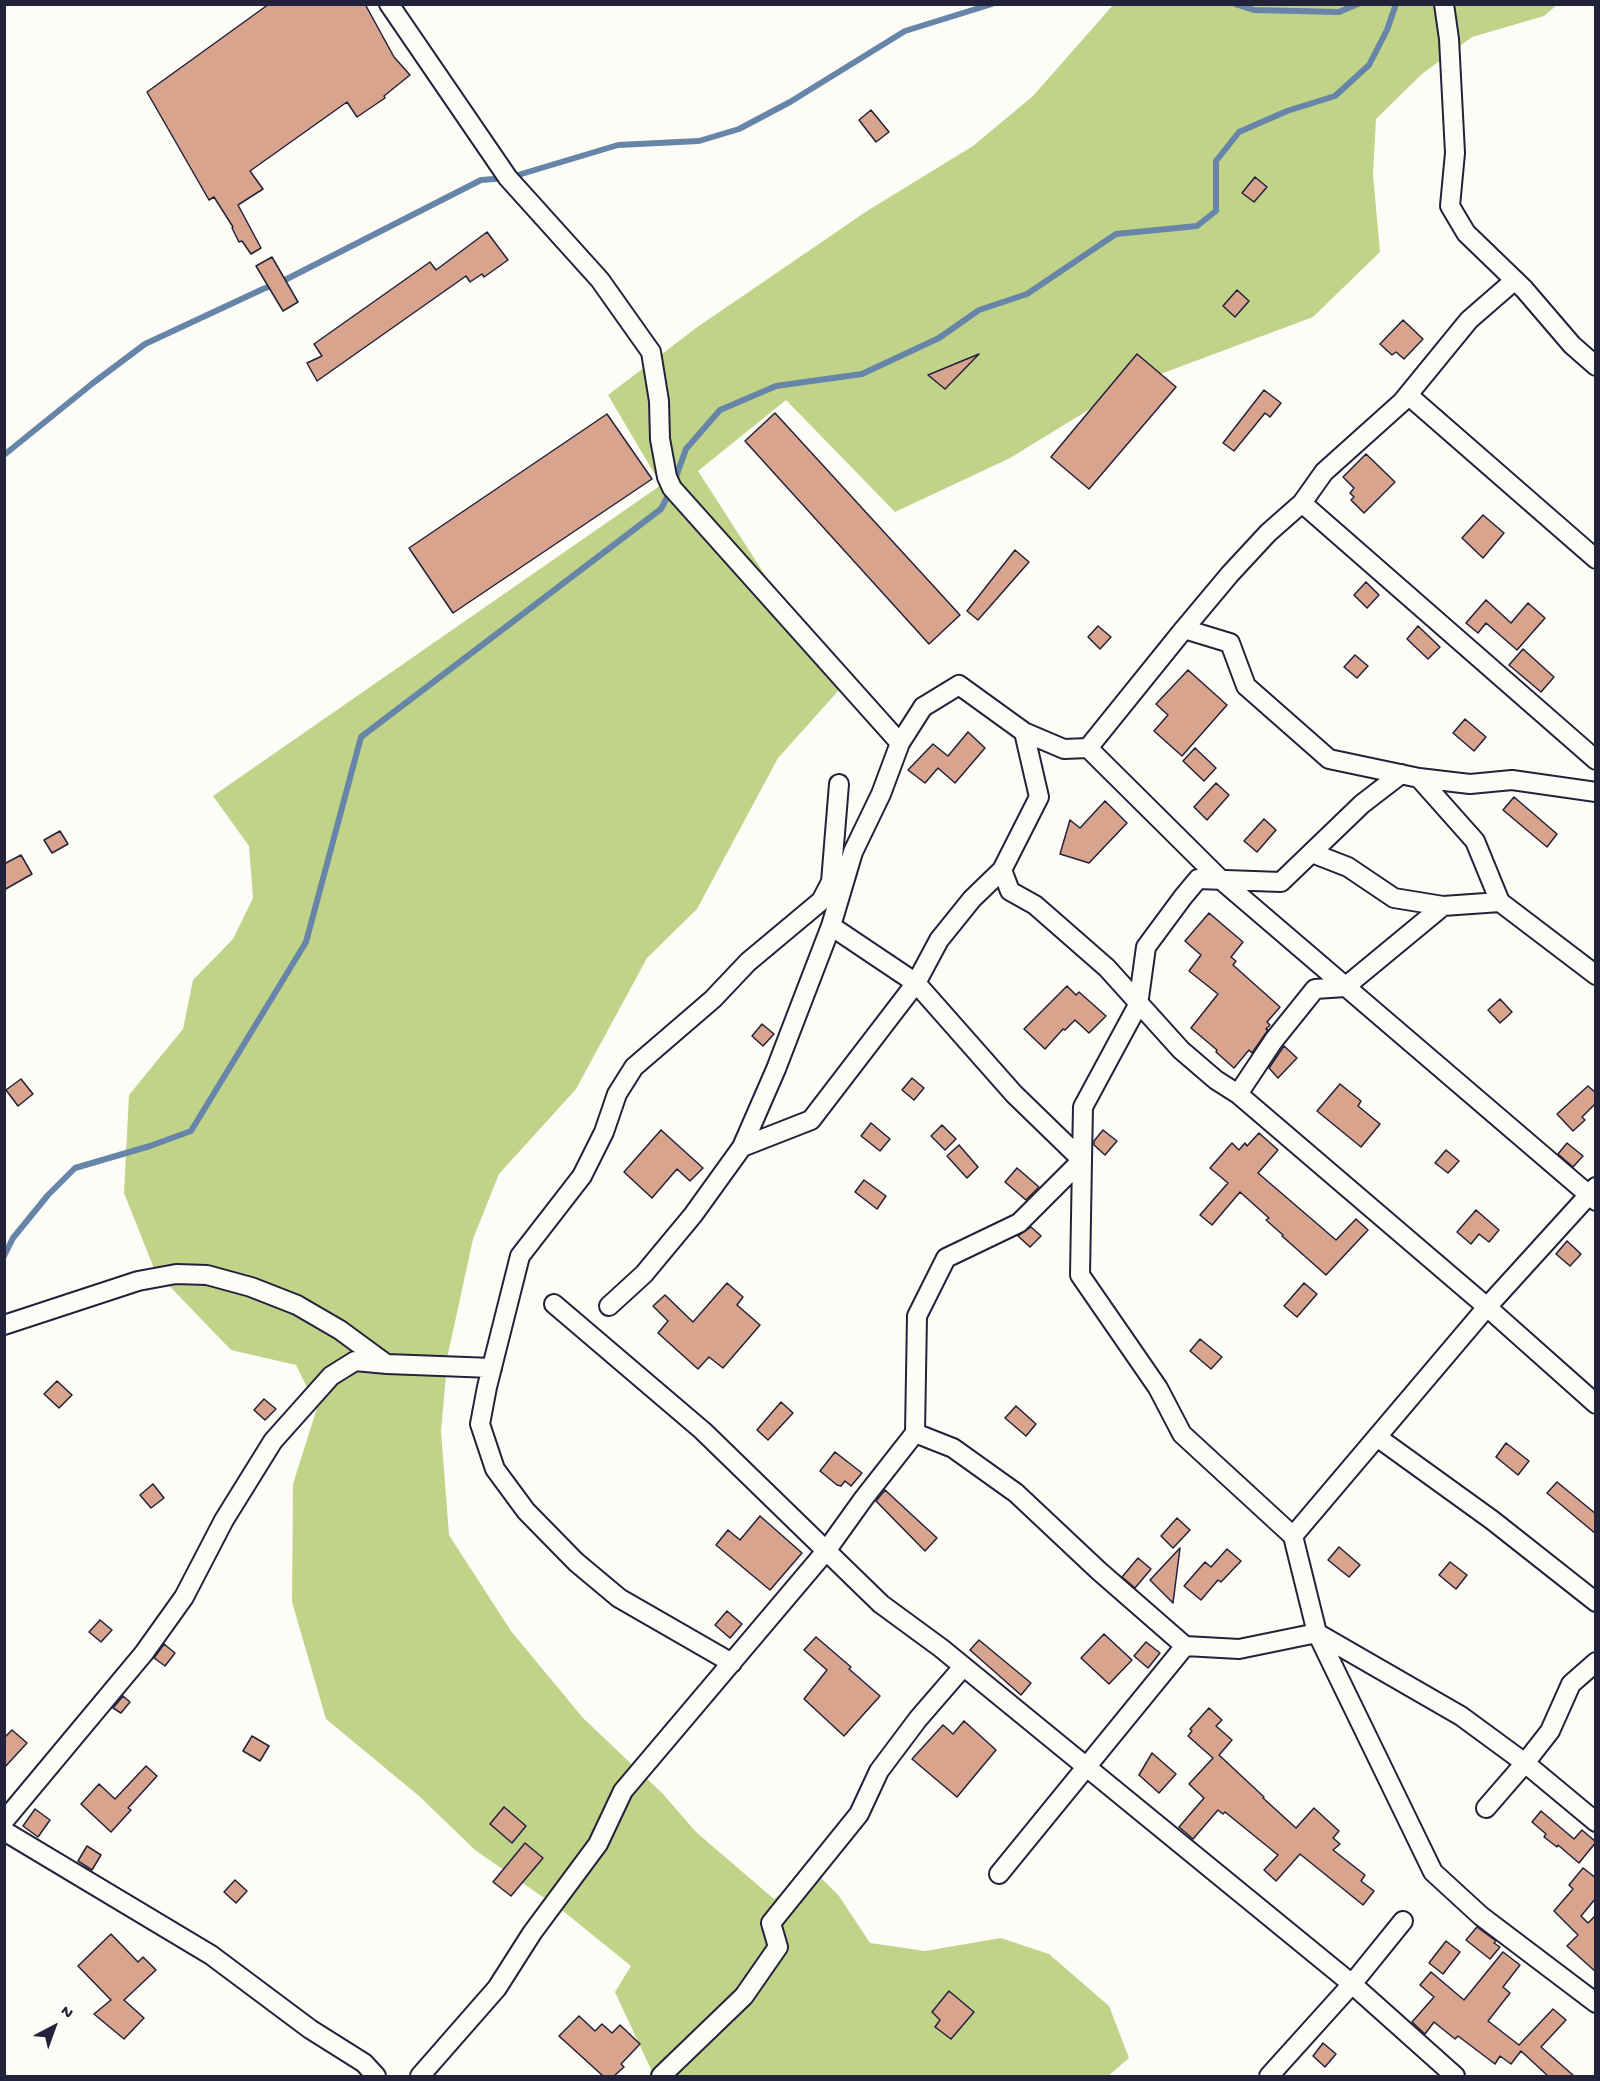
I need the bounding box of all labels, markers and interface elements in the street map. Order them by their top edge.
north arrow [24,1997,84,2057]
text: N [56,2002,76,2024]

